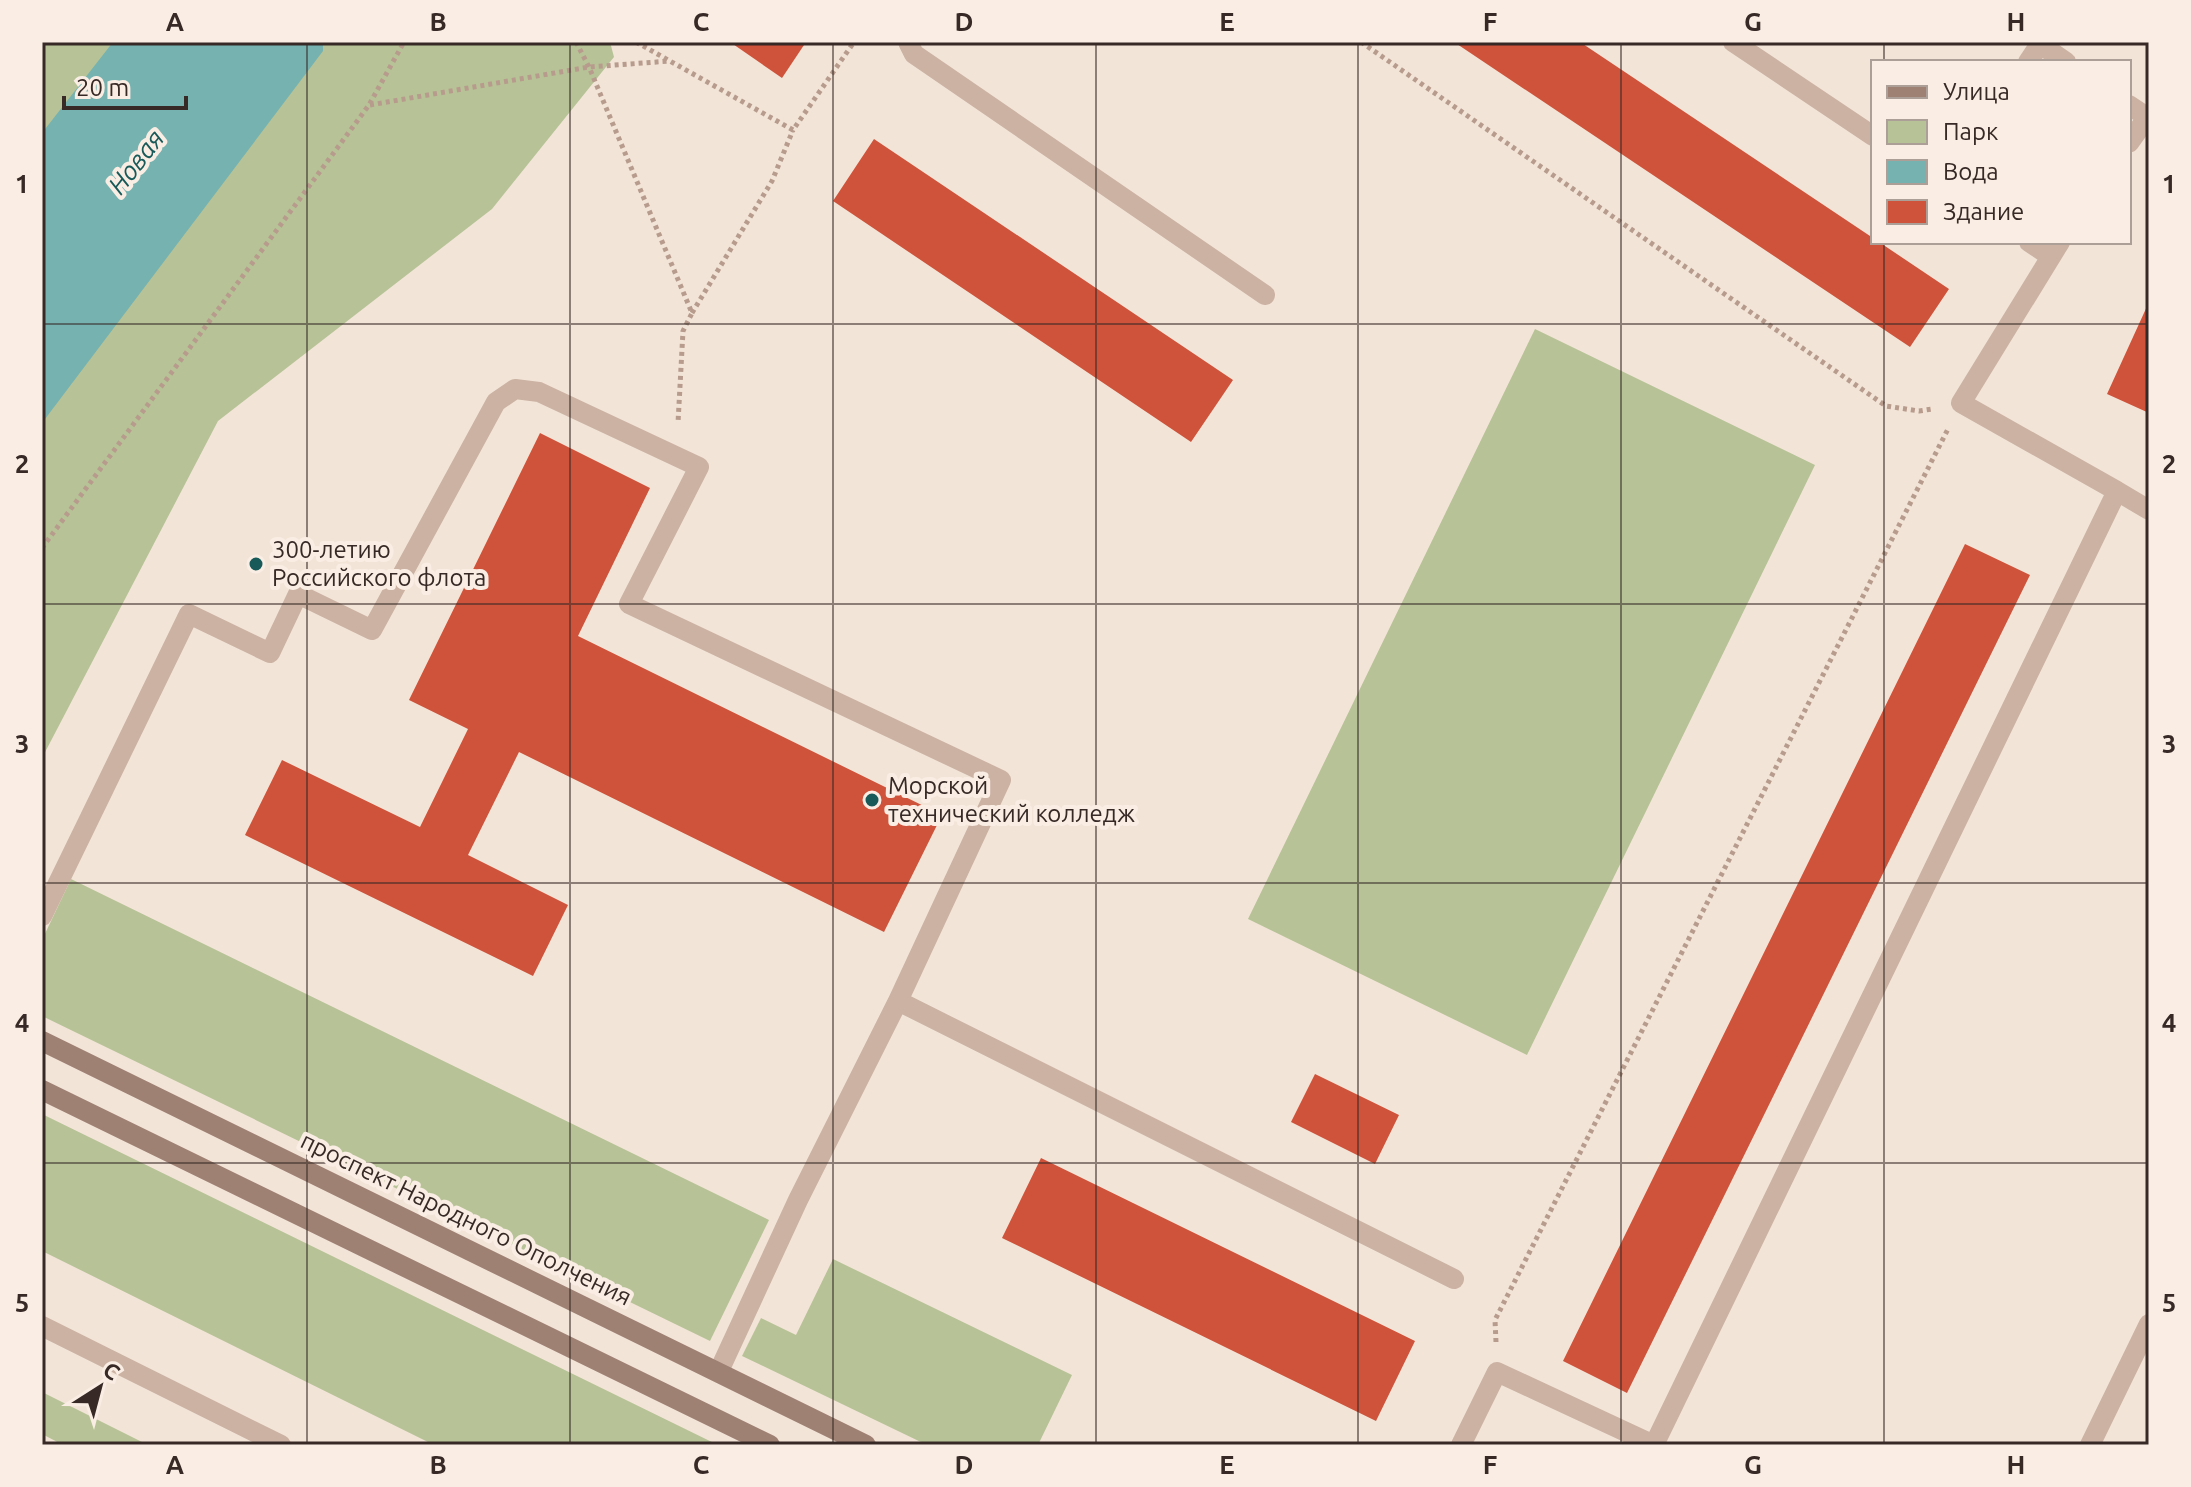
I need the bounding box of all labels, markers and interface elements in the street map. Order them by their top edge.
text: A [166,7,185,36]
text: B [429,7,447,36]
text: C [693,7,710,36]
text: D [955,7,973,36]
text: E [1219,7,1235,36]
text: F [1483,7,1497,36]
text: G [1744,7,1762,36]
text: H [2007,7,2025,36]
scale bar [64,60,186,110]
legend [1871,60,2131,244]
text: 20 m [76,74,129,101]
text: Улица [1943,78,2010,105]
text: Парк [1943,118,1998,145]
water label: Новая [102,124,169,199]
text: Вода [1943,158,1999,185]
text: 1 [15,169,29,198]
text: 1 [2162,169,2176,198]
text: Здание [1943,198,2024,225]
text: 2 [15,449,29,478]
text: 2 [2162,449,2176,478]
place label: 300-летию Российского флота [272,536,486,591]
marker: 300-летию Российского флота [247,555,265,573]
text: 3 [15,729,29,758]
text: 3 [2162,729,2176,758]
place label: Морской технический колледж [888,772,1135,827]
marker: Морской технический колледж [863,791,881,809]
text: 4 [15,1008,29,1037]
text: 4 [2162,1008,2176,1037]
street label: проспект Народного Ополчения [296,1127,636,1311]
text: 5 [15,1288,29,1317]
text: 5 [2162,1288,2176,1317]
north arrow [60,1347,140,1427]
text: С [99,1356,125,1385]
text: A [166,1450,185,1479]
text: B [429,1450,447,1479]
text: C [693,1450,710,1479]
text: D [955,1450,973,1479]
text: E [1219,1450,1235,1479]
text: F [1483,1450,1497,1479]
text: G [1744,1450,1762,1479]
text: H [2007,1450,2025,1479]

